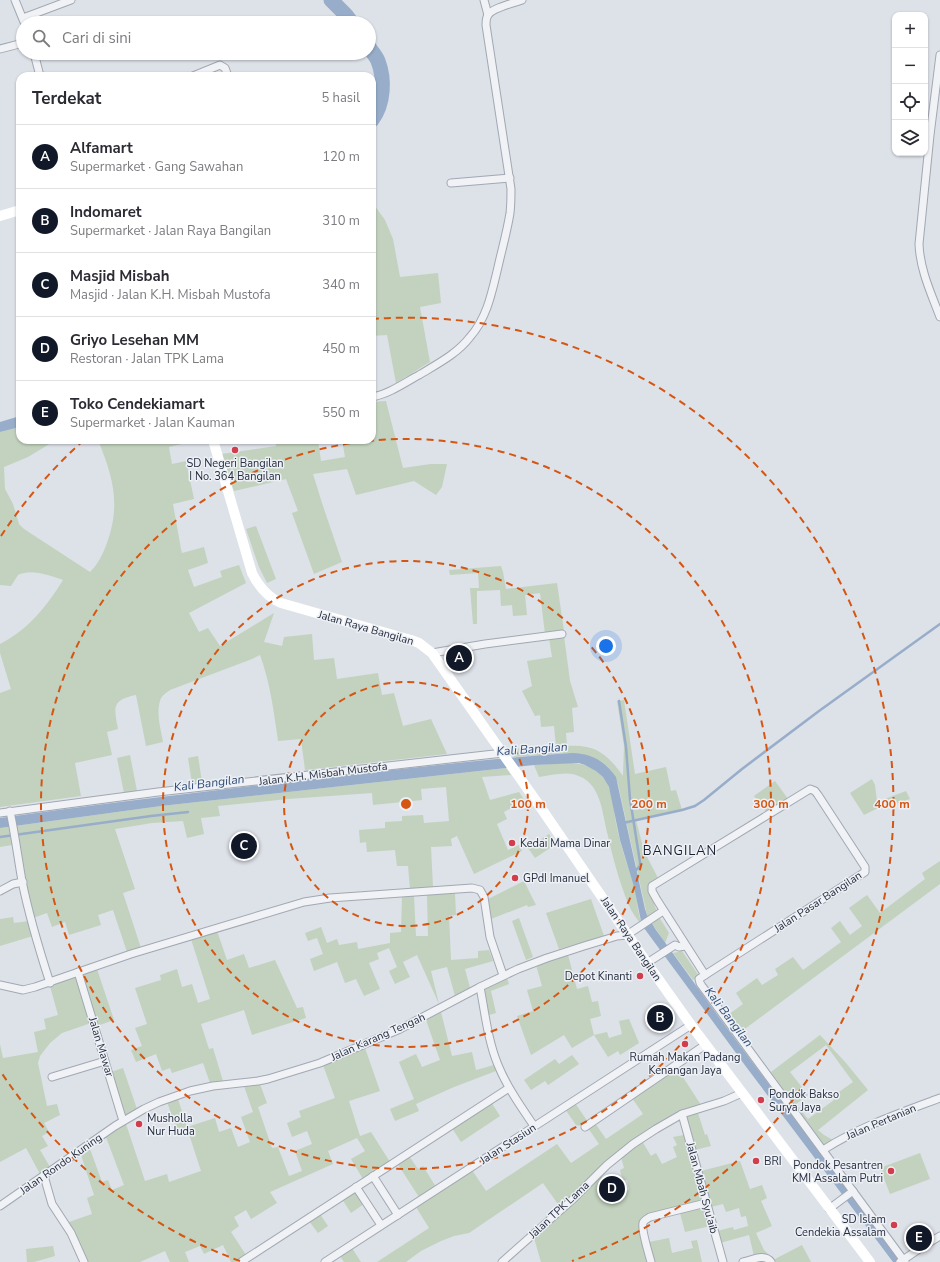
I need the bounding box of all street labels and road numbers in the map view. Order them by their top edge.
street label: Jalan Raya Bangilan [316,607,416,649]
street label: Jalan K.H. Misbah Mustofa [257,759,388,789]
street label: Jalan Pasar Bangilan [770,868,865,937]
street label: Jalan Raya Bangilan [597,893,665,984]
street label: Jalan Karang Tengah [327,1009,428,1065]
street label: Jalan Mawar [85,1014,117,1079]
street label: Jalan Pertanian [843,1100,918,1144]
street label: Jalan Stasiun [476,1120,539,1168]
street label: Jalan Rondo Kuning [16,1130,105,1199]
street label: Jalan Mbah Syu'aib [682,1140,721,1235]
street label: Jalan TPK Lama [525,1178,593,1243]

